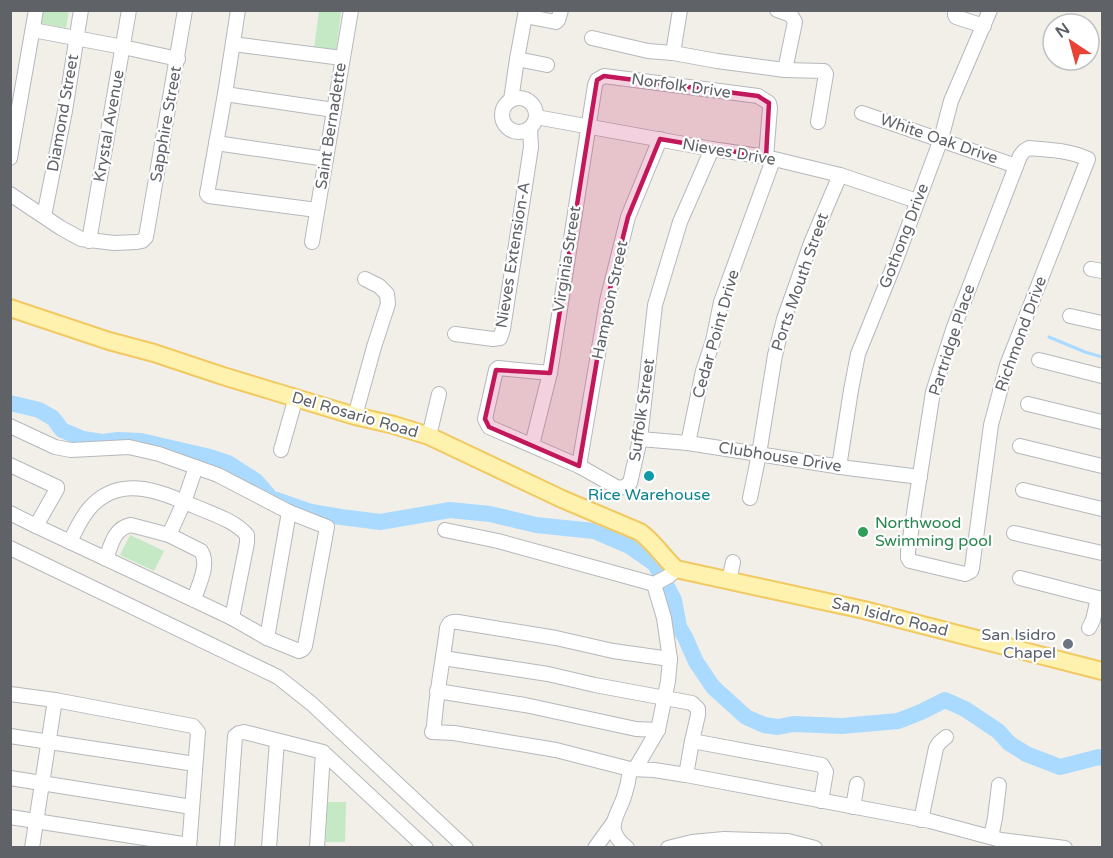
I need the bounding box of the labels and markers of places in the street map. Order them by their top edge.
marker: Rice Warehouse [642,469,656,483]
place label: Rice Warehouse [588,485,710,505]
place label: Northwood Swimming pool [875,513,992,551]
marker: Northwood Swimming pool [856,525,870,539]
place label: San Isidro Chapel [981,625,1056,663]
marker: San Isidro Chapel [1061,637,1075,651]

